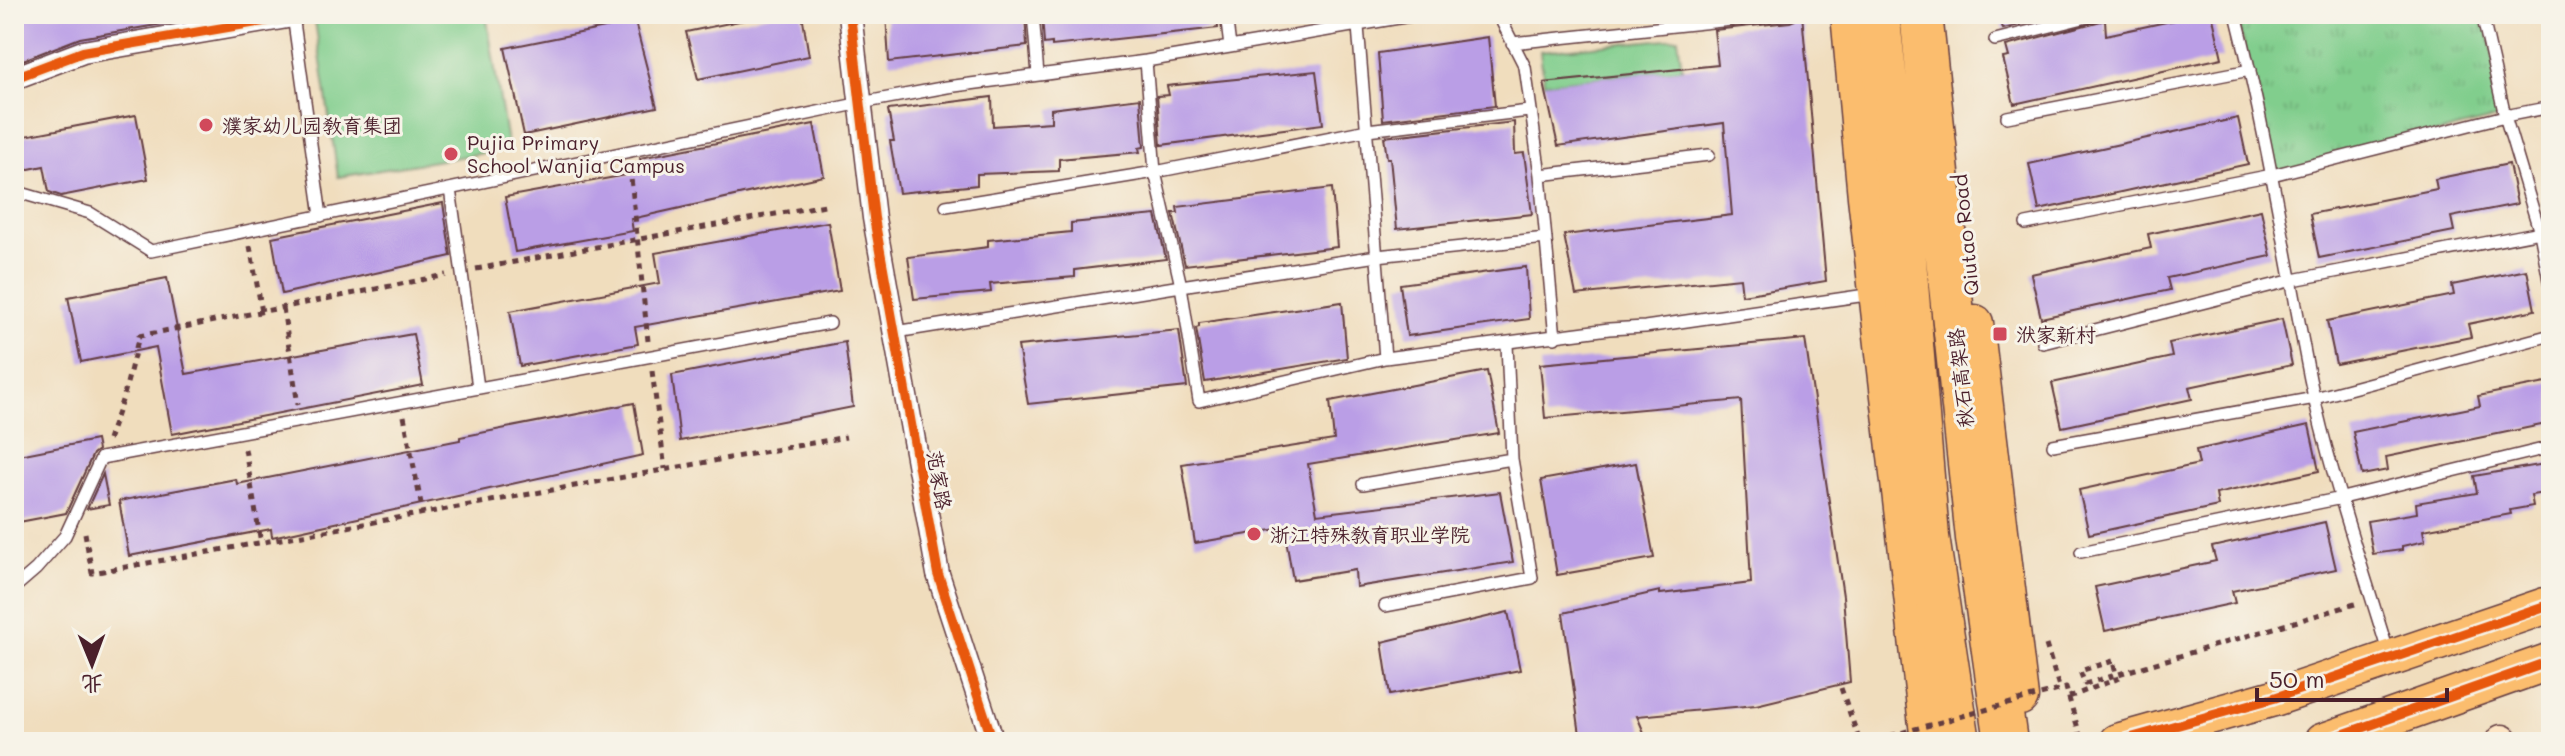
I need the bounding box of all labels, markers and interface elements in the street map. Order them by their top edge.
place label: 濮家幼儿园教育集团 [222,112,402,138]
marker: 濮家幼儿园教育集团 [197,116,215,134]
place label: Pujia Primary School Wanjia Campus [467,129,685,178]
marker: Pujia Primary School Wanjia Campus [442,145,460,163]
street label: Qiutao Road [1946,173,1984,297]
place label: 洑家新村 [2016,321,2096,347]
marker: 洑家新村 [1991,325,2009,343]
street label: 秋石高架路 [1942,326,1978,429]
street label: 范家路 [922,448,958,513]
place label: 浙江特殊教育职业学院 [1270,521,1470,547]
marker: 浙江特殊教育职业学院 [1245,525,1263,543]
north arrow [52,624,132,704]
scale bar [2257,652,2447,702]
text: 50 m [2269,663,2325,694]
text: 北 [81,670,104,699]

